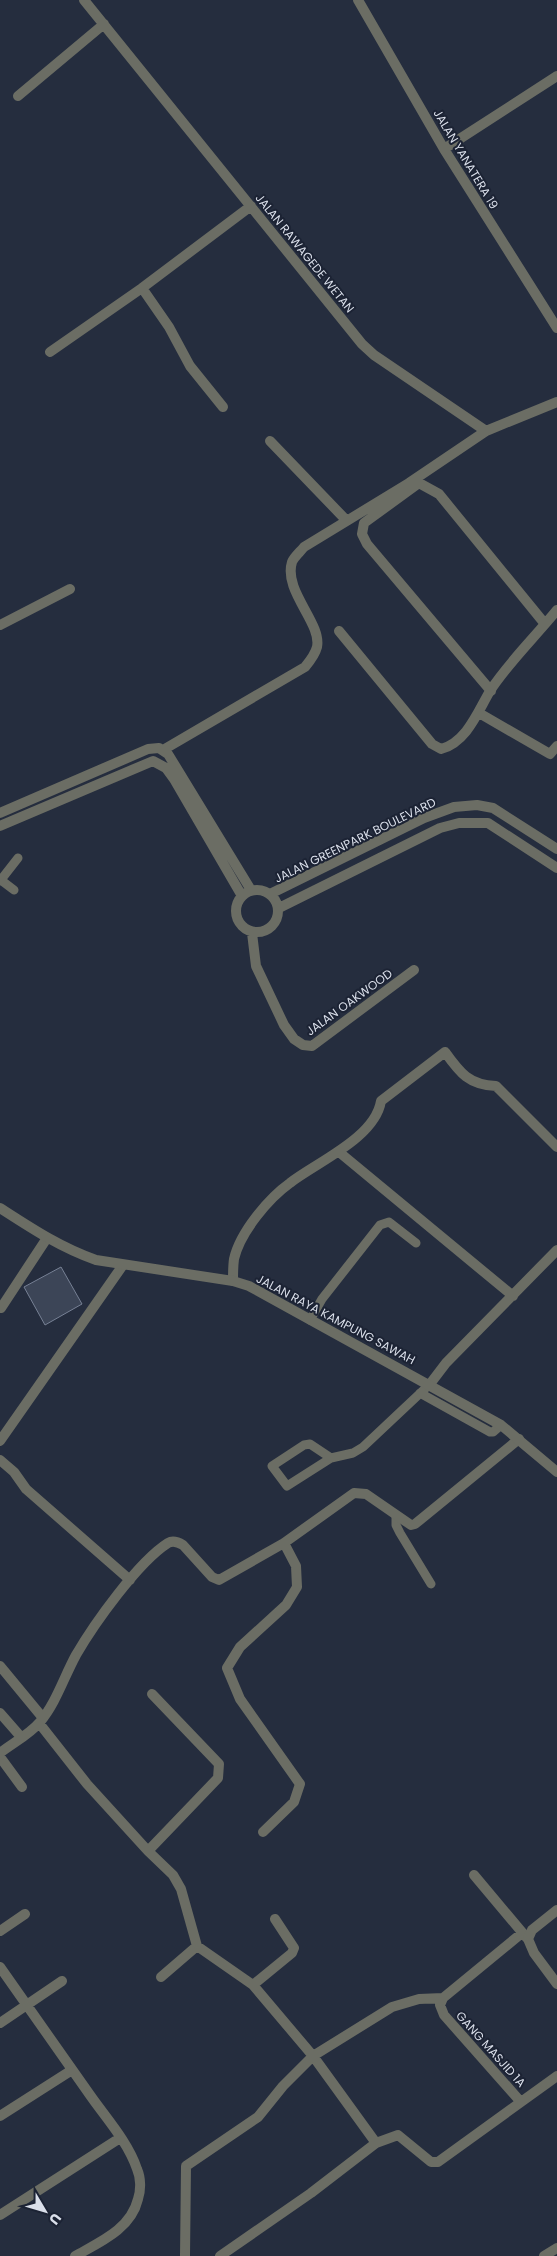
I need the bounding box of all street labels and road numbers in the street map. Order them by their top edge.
street label: JALAN YANATERA 19 [429,106,503,212]
street label: JALAN RAWAGEDE WETAN [252,190,358,316]
street label: JALAN GREENPARK BOULEVARD [271,793,439,887]
street label: JALAN OAKWOOD [302,965,396,1039]
street label: JALAN RAYA KAMPUNG SAWAH [253,1270,419,1368]
street label: GANG MASJID 1A [452,2007,530,2091]

